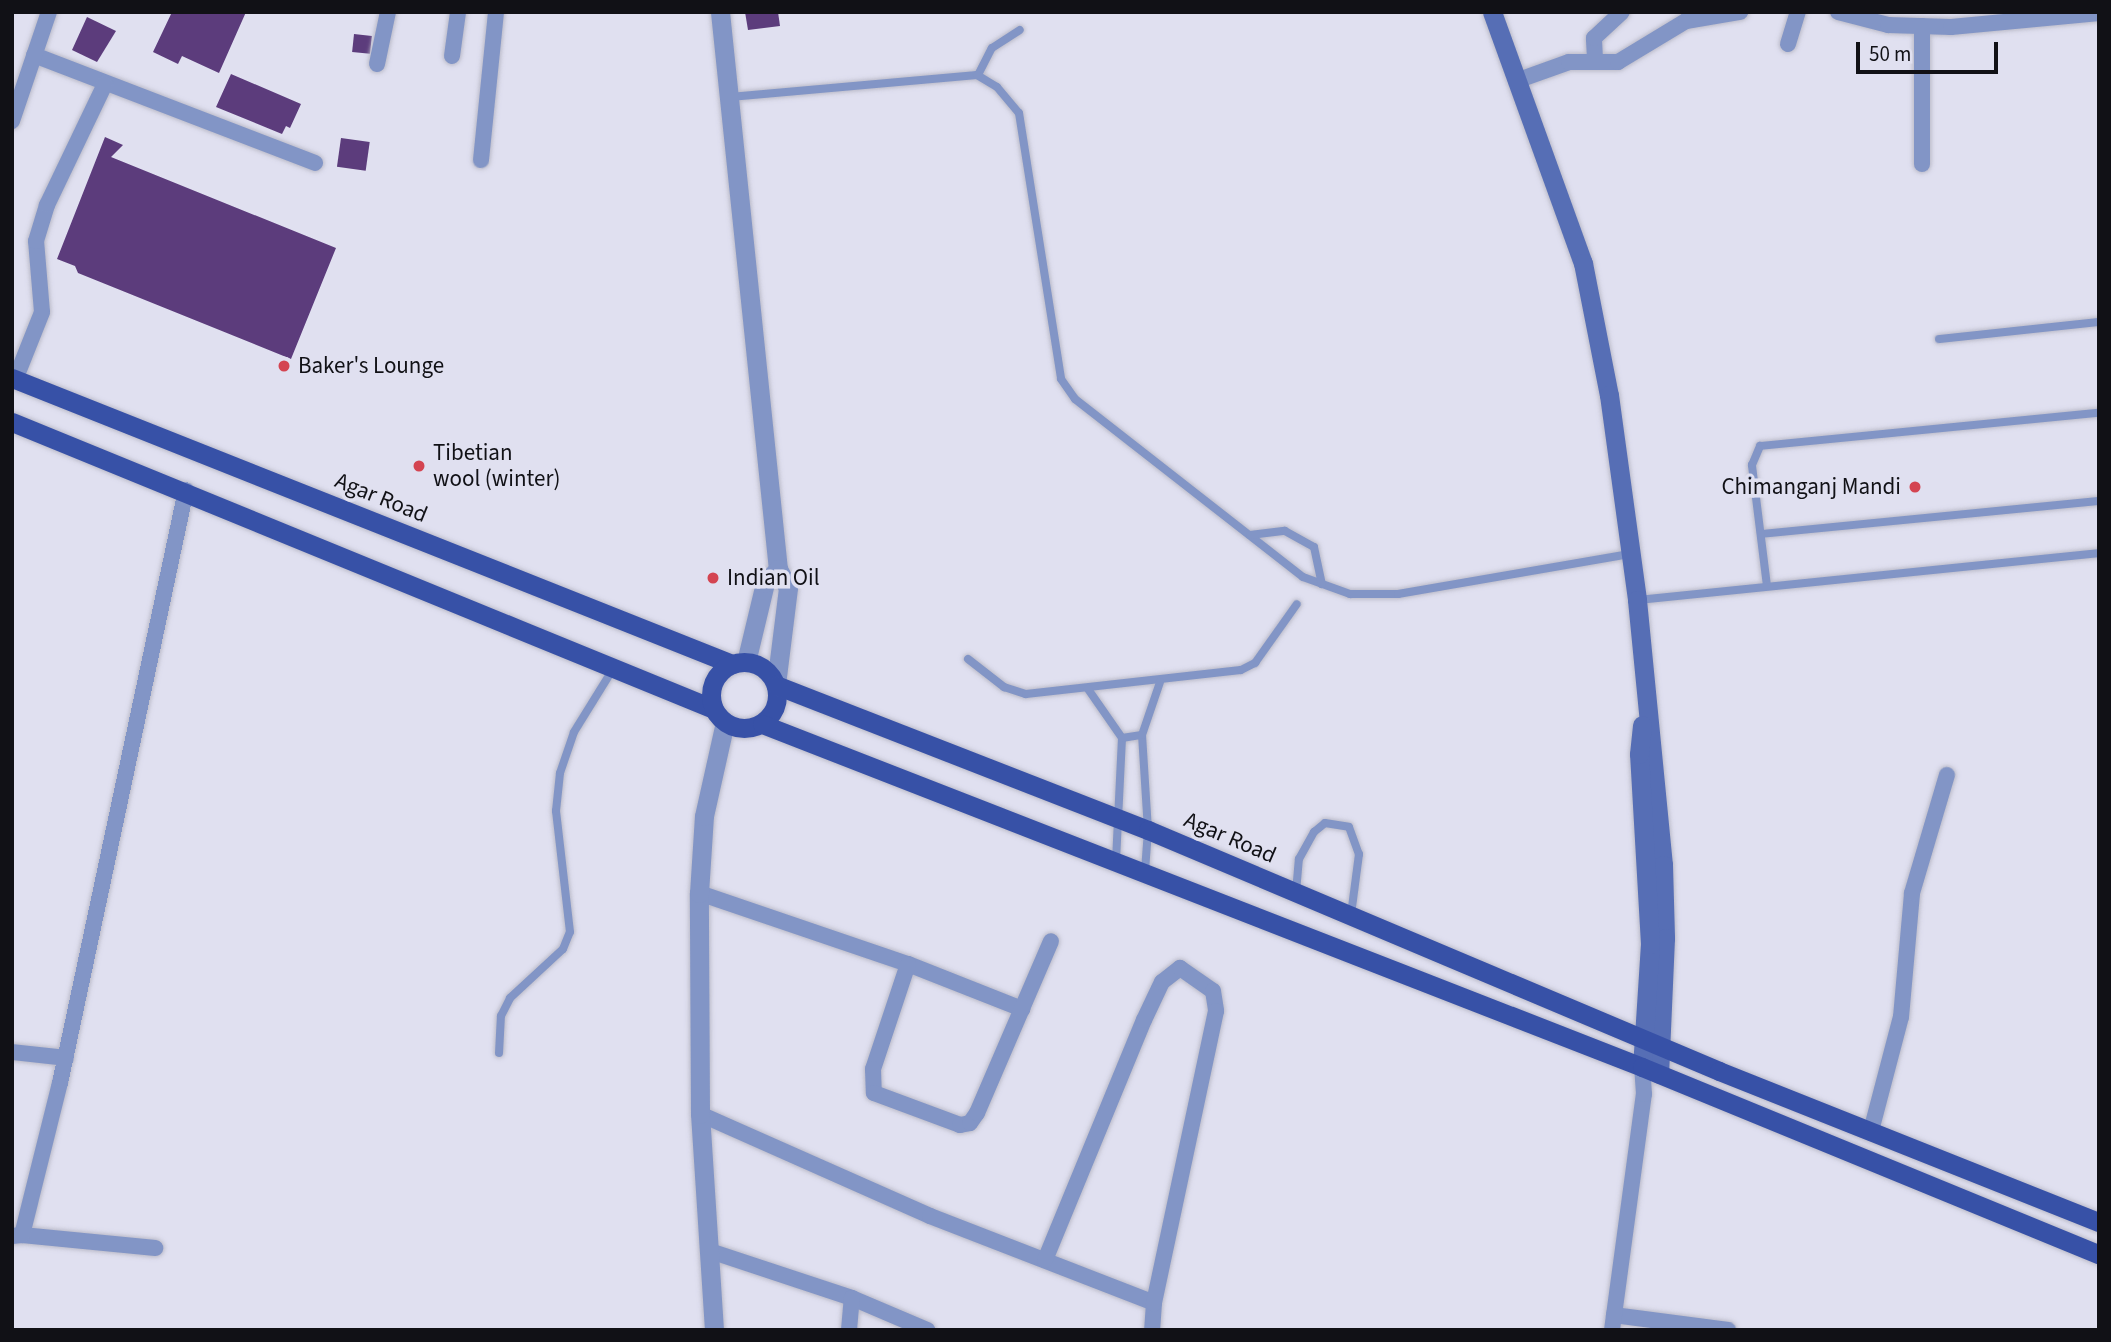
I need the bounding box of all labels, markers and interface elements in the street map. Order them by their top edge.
scale bar [1859,28,2001,72]
text: 50 m [1869,39,1911,69]
place label: Baker's Lounge [298,352,444,380]
marker: Baker's Lounge [276,358,292,374]
place label: Tibetian wool (winter) [433,439,560,493]
marker: Tibetian wool (winter) [411,458,427,474]
street label: Agar Road [331,467,431,529]
place label: Chimanganj Mandi [1721,473,1901,501]
marker: Chimanganj Mandi [1907,479,1923,495]
place label: Indian Oil [727,564,820,592]
marker: Indian Oil [705,570,721,586]
street label: Agar Road [1180,806,1280,870]

